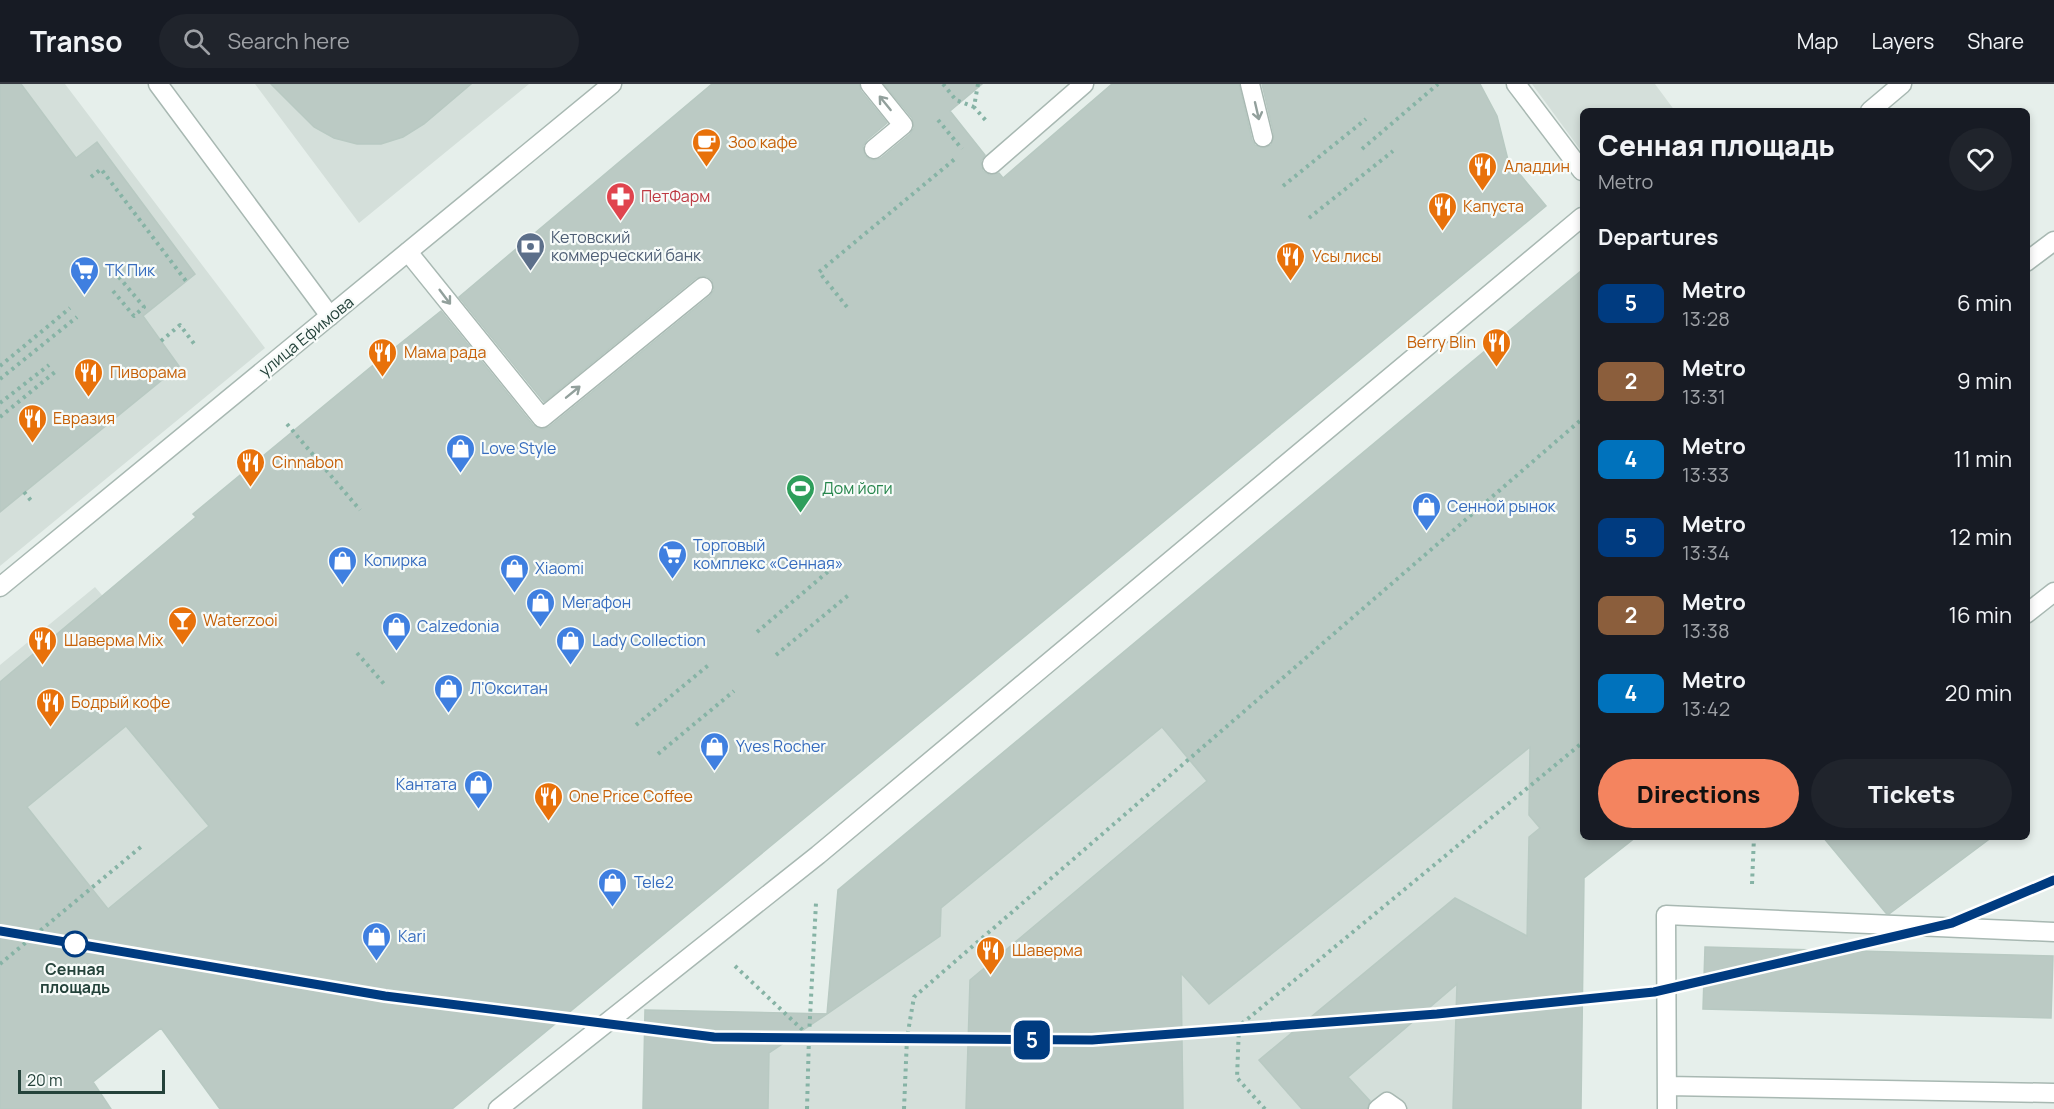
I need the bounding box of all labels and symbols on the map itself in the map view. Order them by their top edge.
one-way arrow [878,96,892,111]
one-way arrow [1251,101,1263,120]
cafe icon: Зоо кафе [691,126,723,168]
place label: Зоо кафе [728,131,797,153]
restaurant icon: Аладдин [1467,150,1499,192]
place label: Аладдин [1504,155,1570,177]
pharmacy icon: ПетФарм [604,180,636,222]
place label: ПетФарм [641,185,710,207]
restaurant icon: Капуста [1426,190,1458,232]
place label: Капуста [1463,195,1524,217]
place label: Кетовский коммерческий банк [551,226,702,266]
bank icon: Кетовский коммерческий банк [514,230,546,272]
restaurant icon: Усы лисы [1275,240,1307,282]
place label: Усы лисы [1312,245,1381,267]
supermarket icon: ТК Пик [68,254,100,296]
place label: ТК Пик [105,259,156,281]
one-way arrow [438,289,451,305]
street label: улица Ефимова [254,291,358,381]
restaurant icon: Berry Blin [1481,326,1513,368]
place label: Berry Blin [1407,331,1476,353]
restaurant icon: Мама рада [367,336,399,378]
place label: Мама рада [404,341,486,363]
restaurant icon: Пиворама [73,356,105,398]
place label: Пиворама [110,361,187,383]
one-way arrow [565,386,581,399]
restaurant icon: Евразия [16,402,48,444]
place label: Евразия [53,407,115,429]
shop icon: Love Style [444,432,476,474]
place label: Love Style [481,437,556,459]
restaurant icon: Cinnabon [235,446,267,488]
place label: Cinnabon [272,451,344,473]
sports icon: Дом йоги [785,472,817,514]
place label: Дом йоги [822,477,893,499]
shop icon: Сенной рынок [1410,490,1442,532]
place label: Сенной рынок [1447,495,1557,517]
place label: Торговый комплекс «Сенная» [693,534,843,574]
supermarket icon: Торговый комплекс «Сенная» [656,538,688,580]
shop icon: Копирка [327,544,359,586]
place label: Копирка [364,549,427,571]
shop icon: Xiaomi [498,552,530,594]
place label: Xiaomi [535,557,584,579]
shop icon: Мегафон [525,586,557,628]
place label: Мегафон [562,591,631,613]
bar icon: Waterzooi [166,604,198,646]
place label: Waterzooi [203,609,278,631]
shop icon: Calzedonia [380,610,412,652]
place label: Calzedonia [417,615,499,637]
restaurant icon: Шаверма Mix [27,624,59,666]
shop icon: Lady Collection [555,624,587,666]
place label: Шаверма Mix [64,629,164,651]
place label: Lady Collection [592,629,706,651]
shop icon: Л'Окситан [433,672,465,714]
place label: Л'Окситан [470,677,548,699]
restaurant icon: Бодрый кофе [34,686,66,728]
place label: Бодрый кофе [71,691,170,713]
shop icon: Yves Rocher [699,730,731,772]
place label: Yves Rocher [736,735,826,757]
shop icon: Кантата [462,768,494,810]
place label: Кантата [396,773,457,795]
restaurant icon: One Price Coffee [532,780,564,822]
place label: One Price Coffee [569,785,693,807]
shop icon: Tele2 [597,866,629,908]
place label: Tele2 [634,871,674,893]
shop icon: Kari [361,920,393,962]
place label: Kari [398,925,426,947]
marker: Сенная площадь [62,931,88,957]
restaurant icon: Шаверма [975,934,1007,976]
place label: Шаверма [1012,939,1083,961]
place label: Сенная площадь [40,958,110,998]
line badge: 5 [1012,1020,1052,1060]
scale bar [18,1067,165,1094]

